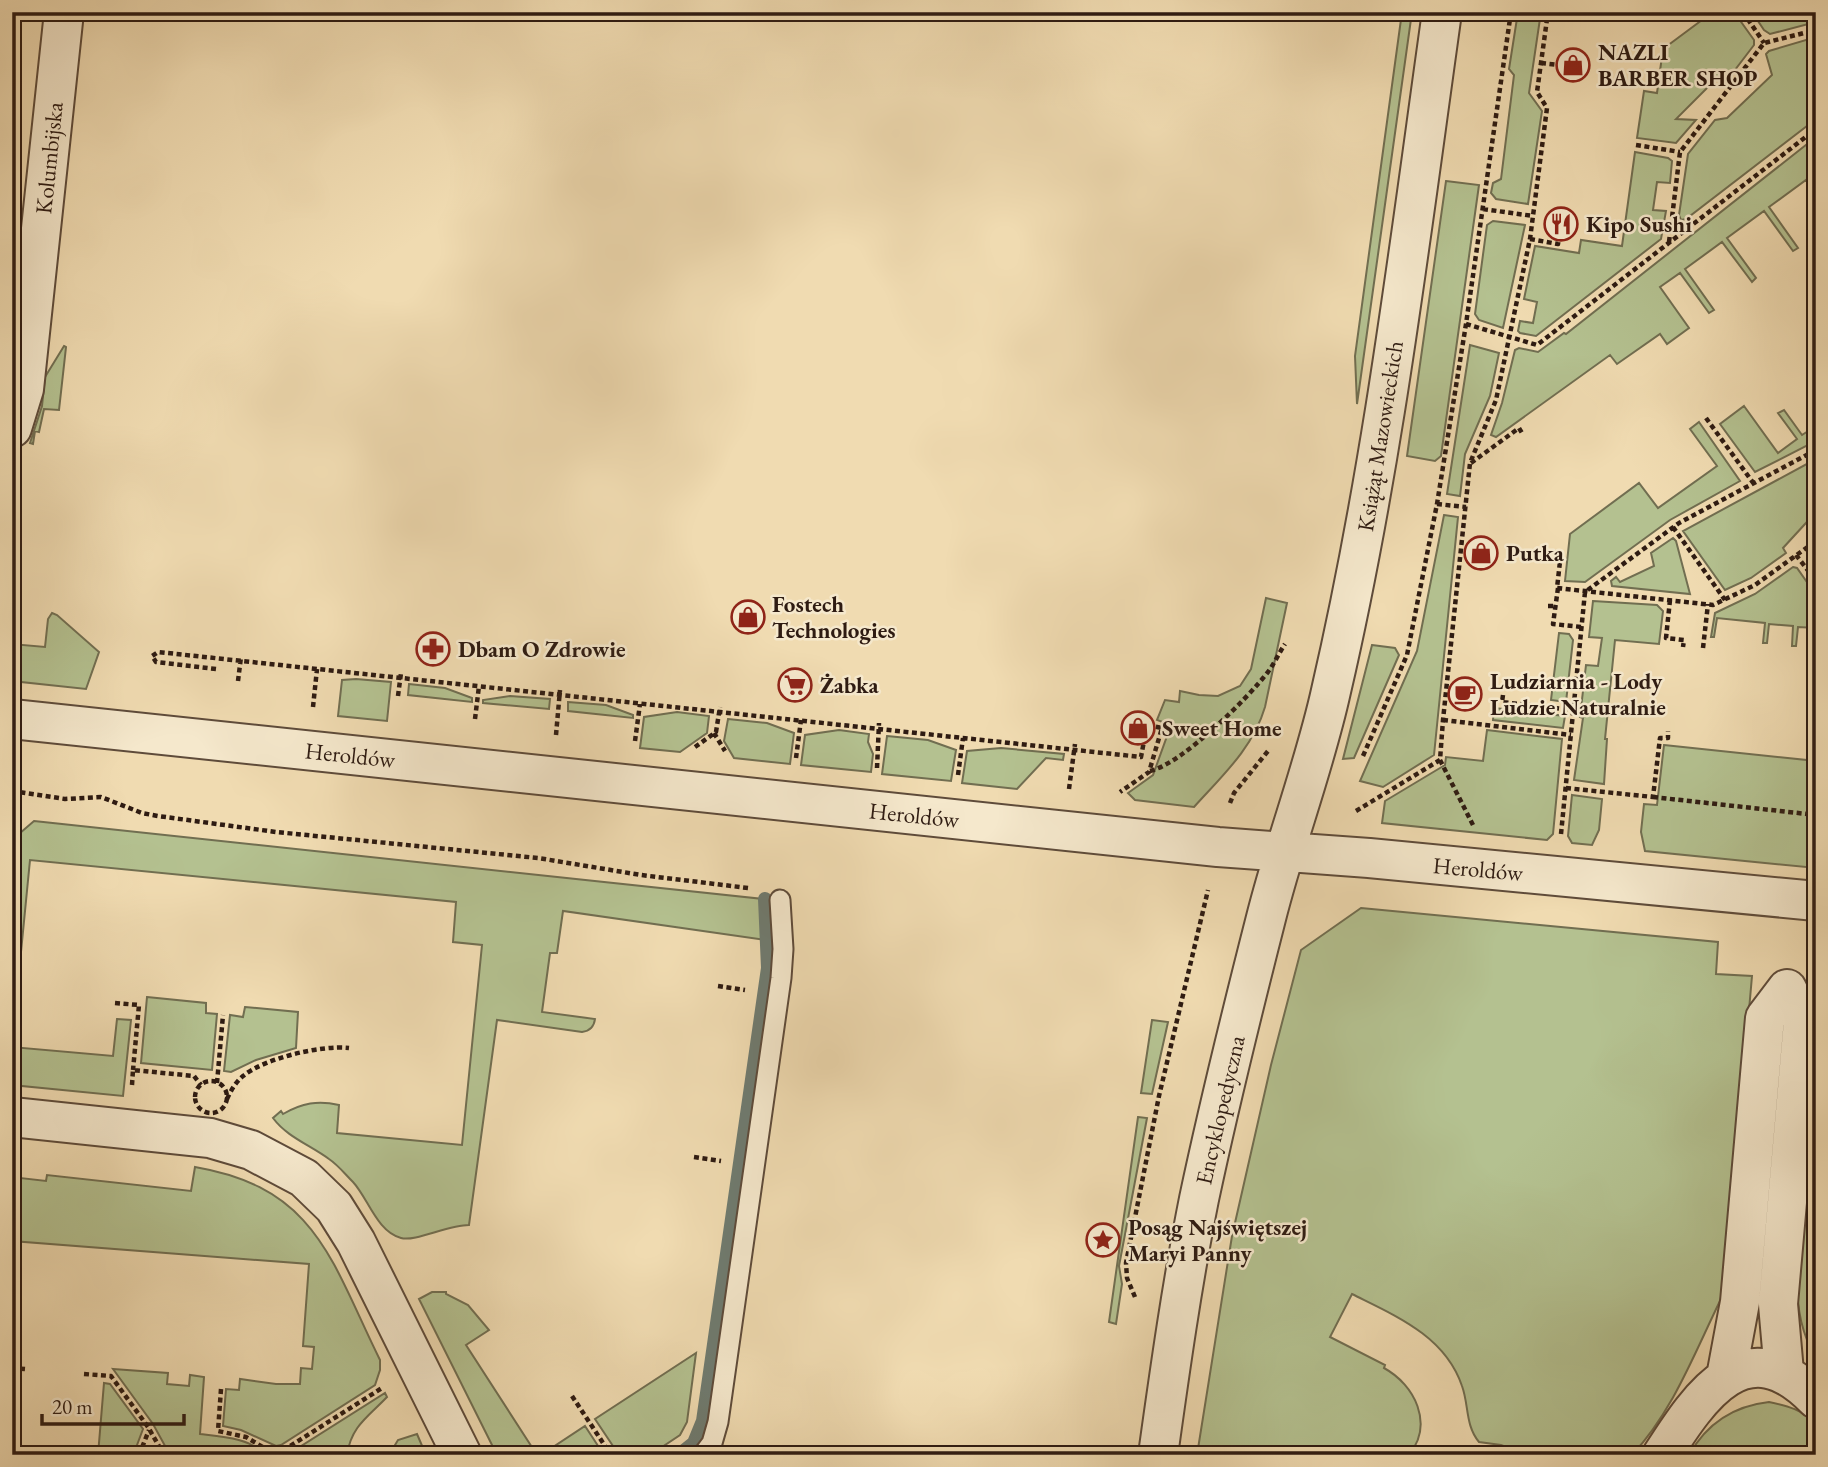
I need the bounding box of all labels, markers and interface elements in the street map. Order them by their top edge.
place label: NAZLI BARBER SHOP [1598,37,1758,93]
shop icon: NAZLI BARBER SHOP [1554,46,1592,84]
street label: Kolumbijska [28,100,70,215]
restaurant icon: Kipo Sushi [1542,205,1580,243]
place label: Kipo Sushi [1586,209,1692,239]
street label: Książąt Mazowieckich [1350,338,1410,534]
shop icon: Putka [1462,534,1500,572]
place label: Putka [1506,538,1565,568]
place label: Fostech Technologies [772,589,896,645]
shop icon: Fostech Technologies [729,598,767,636]
pharmacy icon: Dbam O Zdrowie [414,630,452,668]
place label: Dbam O Zdrowie [458,634,626,664]
supermarket icon: Żabka [776,666,814,704]
place label: Ludziarnia - Lody Ludzie Naturalnie [1490,666,1666,722]
place label: Żabka [820,670,879,700]
cafe icon: Ludziarnia - Lody Ludzie Naturalnie [1446,675,1484,713]
shop icon: Sweet Home [1119,709,1157,747]
place label: Sweet Home [1162,713,1282,743]
street label: Heroldów [304,735,397,775]
street label: Heroldów [868,795,961,835]
street label: Heroldów [1432,850,1525,888]
street label: Encyklopedyczna [1188,1032,1252,1188]
place label: Posąg Najświętszej Maryi Panny [1128,1212,1307,1268]
place icon: Posąg Najświętszej Maryi Panny [1084,1221,1122,1259]
scale bar [42,1383,184,1427]
text: 20 m [52,1393,93,1420]

